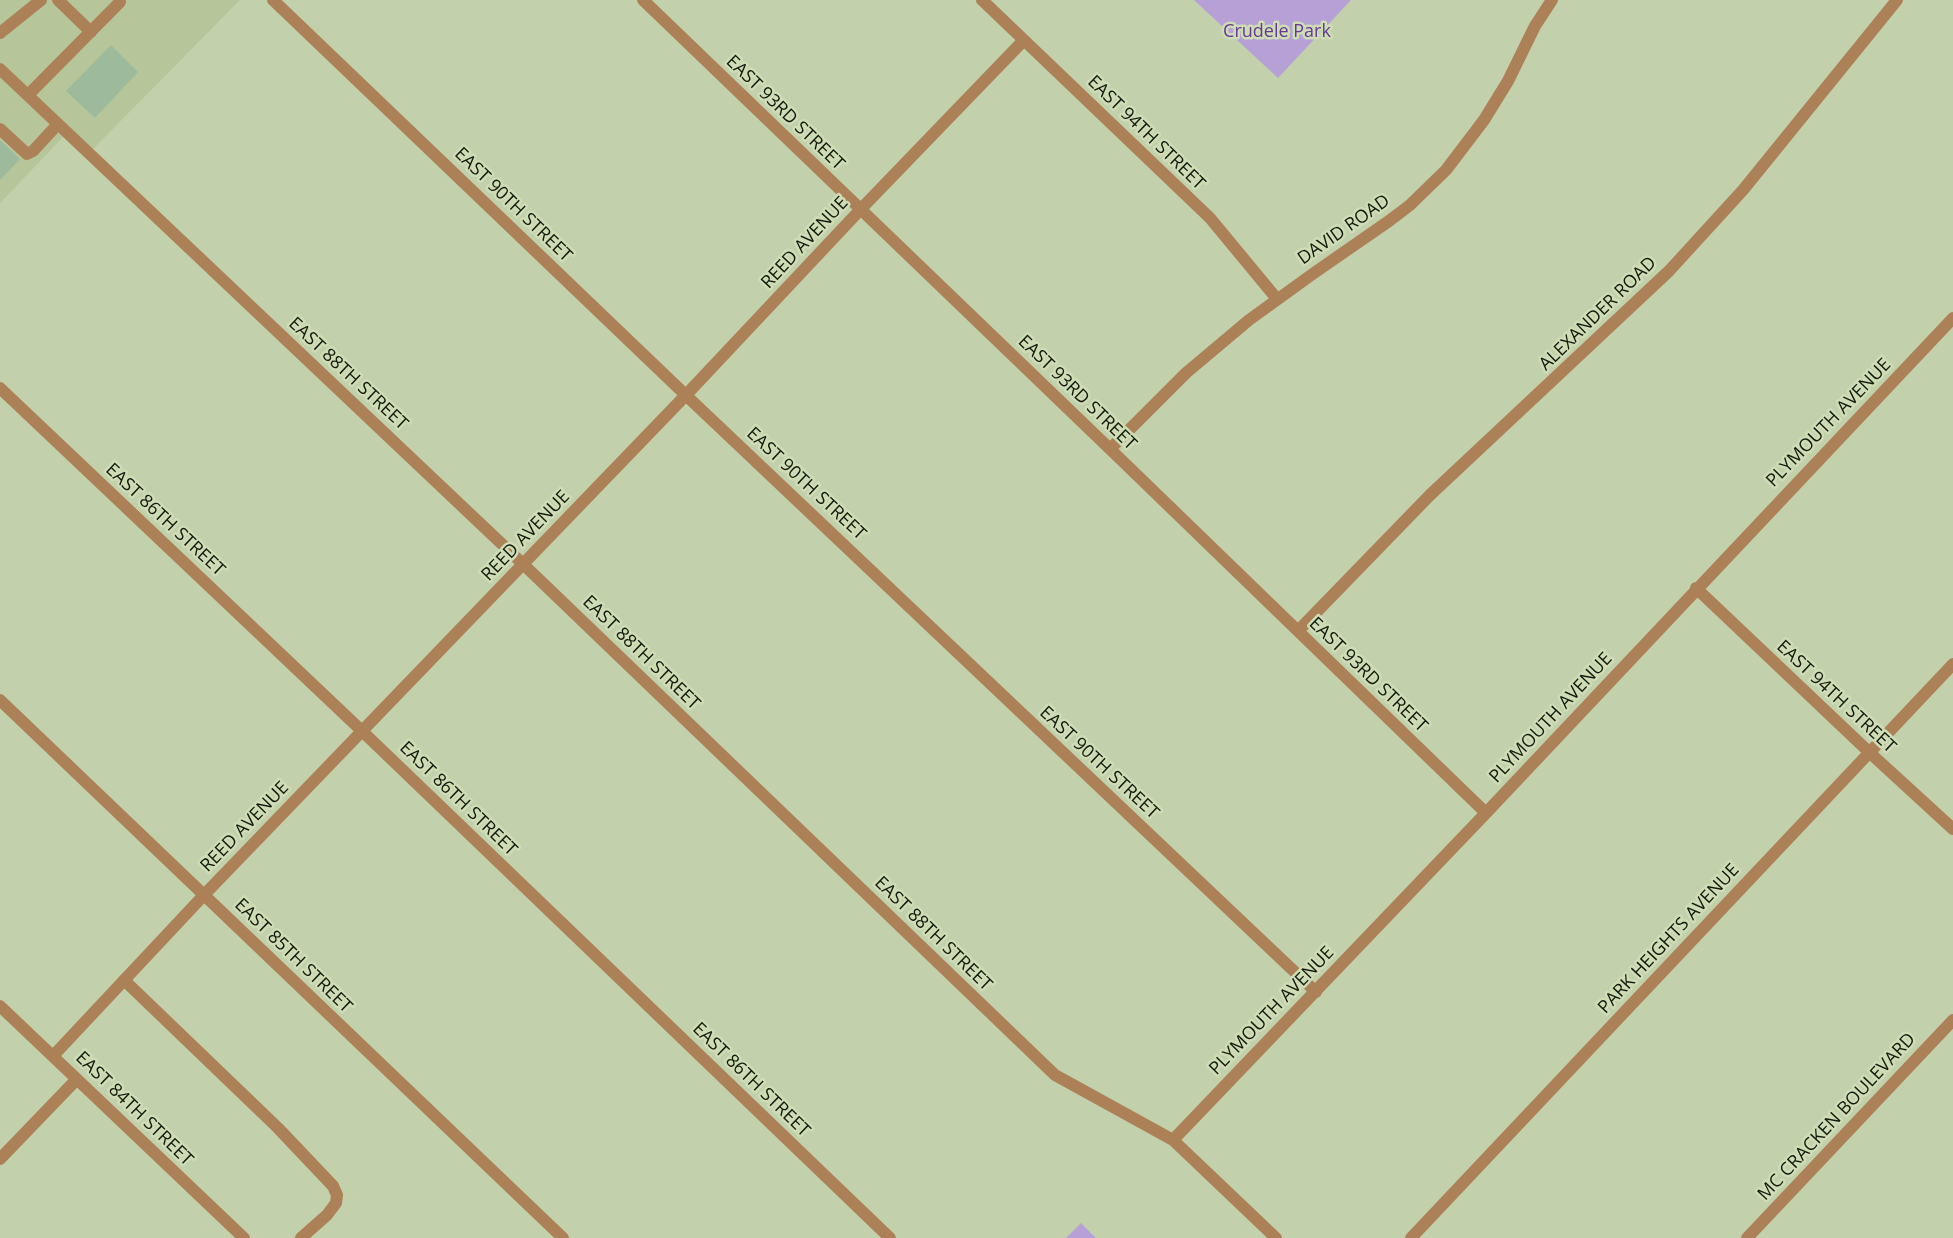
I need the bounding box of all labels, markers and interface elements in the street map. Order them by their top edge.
park label: Crudele Park [1223,21,1331,43]
street label: EAST 93RD STREET [721,51,849,175]
street label: EAST 94TH STREET [1083,71,1209,195]
street label: EAST 90TH STREET [450,143,576,267]
street label: DAVID ROAD [1294,190,1394,270]
street label: REED AVENUE [757,193,853,293]
street label: ALEXANDER ROAD [1535,253,1661,375]
street label: EAST 88TH STREET [284,313,412,435]
street label: EAST 93RD STREET [1013,331,1141,455]
street label: PLYMOUTH AVENUE [1762,354,1896,492]
street label: EAST 90TH STREET [742,423,870,545]
street label: EAST 86TH STREET [101,459,229,581]
street label: REED AVENUE [477,486,575,586]
street label: EAST 88TH STREET [578,591,704,715]
street label: EAST 93RD STREET [1304,613,1432,737]
street label: EAST 94TH STREET [1772,636,1900,758]
street label: PLYMOUTH AVENUE [1485,648,1617,788]
street label: EAST 90TH STREET [1035,702,1163,824]
street label: EAST 86TH STREET [395,737,521,861]
street label: REED AVENUE [196,777,294,877]
street label: PARK HEIGHTS AVENUE [1594,860,1744,1018]
street label: EAST 88TH STREET [870,872,996,996]
street label: EAST 85TH STREET [230,894,356,1018]
street label: PLYMOUTH AVENUE [1205,942,1339,1080]
street label: EAST 86TH STREET [688,1018,814,1142]
street label: MC CRACKEN BOULEVARD [1754,1029,1920,1205]
street label: EAST 84TH STREET [71,1047,197,1171]

